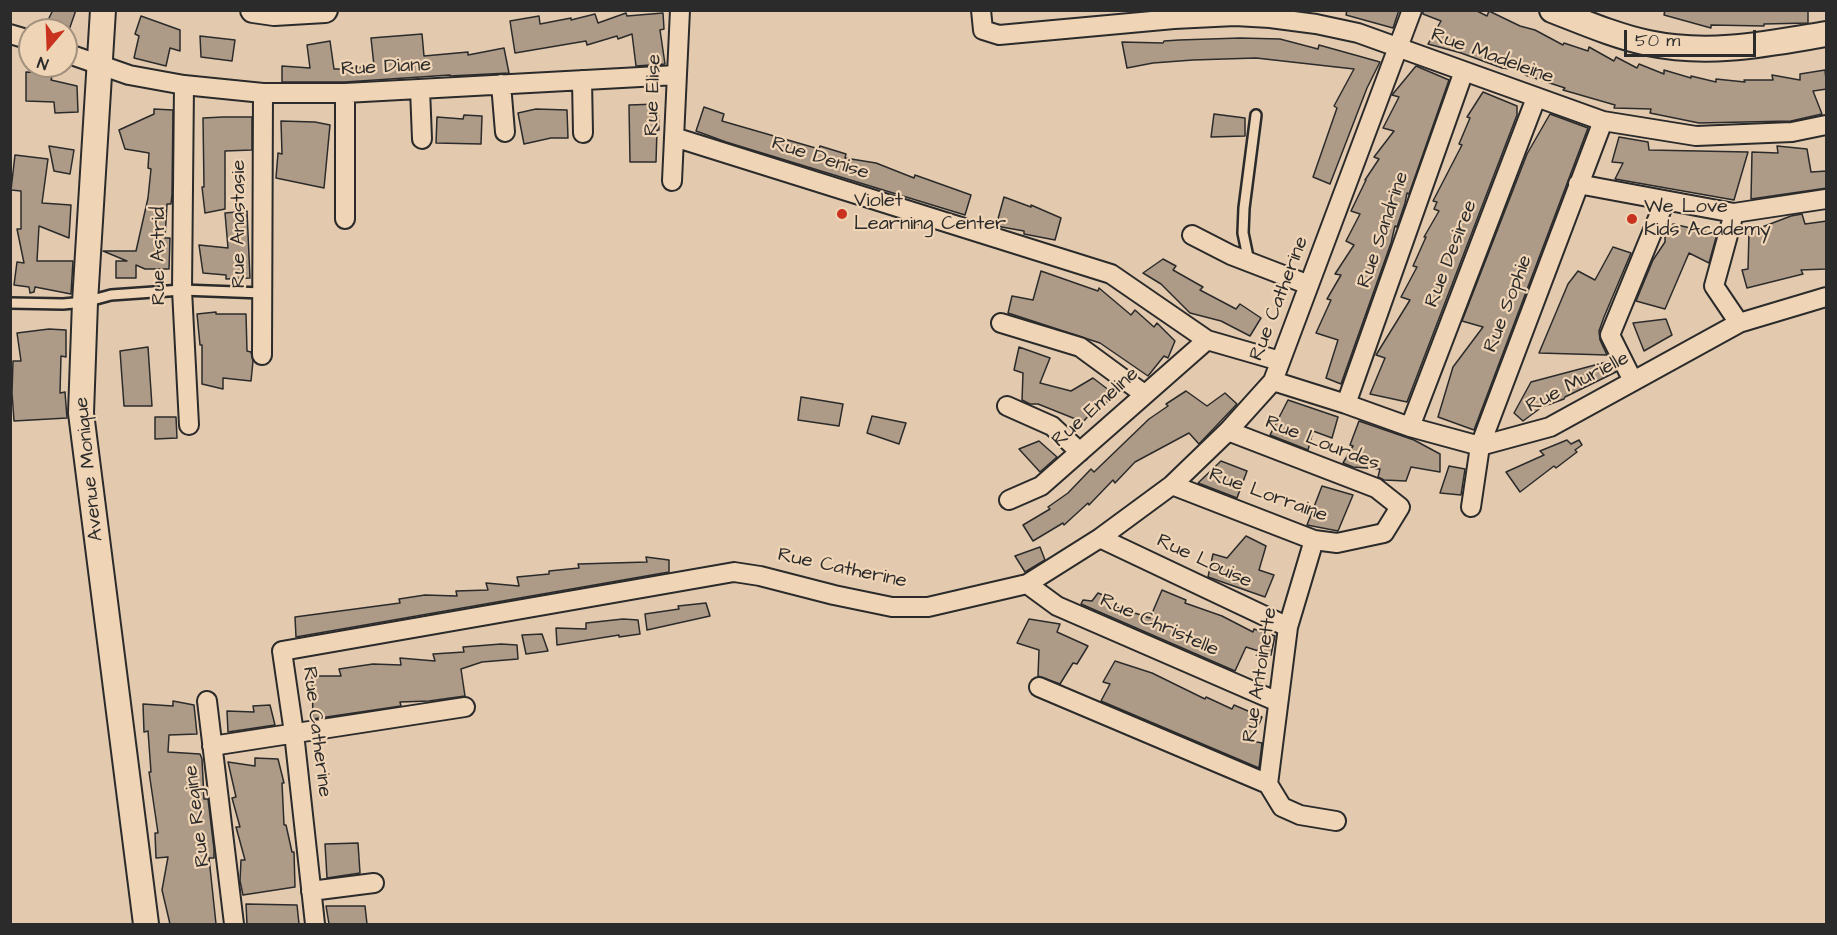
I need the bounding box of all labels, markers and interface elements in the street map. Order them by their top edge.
north arrow [18,18,78,78]
scale bar [1627,18,1759,56]
street label: Rue Madeleine [1427,24,1557,90]
text: 50 m [1635,28,1680,53]
text: N [34,51,51,75]
street label: Rue Diane [340,54,432,82]
street label: Rue Elise [641,54,667,136]
street label: Rue Denise [768,132,872,186]
street label: Rue Anastasie [228,160,252,288]
street label: Rue Sandrine [1353,169,1415,291]
place label: Violet Learning Center [854,190,1006,237]
place label: We Love Kids Academy [1644,196,1771,243]
street label: Rue Desiree [1421,197,1483,311]
street label: Rue Astrid [148,207,172,305]
marker: Violet Learning Center [835,207,849,221]
marker: We Love Kids Academy [1625,212,1639,226]
street label: Rue Catherine [1245,233,1315,365]
street label: Rue Sophie [1479,252,1539,356]
street label: Rue Murielle [1523,347,1633,419]
street label: Rue Emeline [1048,363,1144,453]
street label: Avenue Monique [70,396,110,542]
street label: Rue Lourdes [1261,411,1383,477]
street label: Rue Lorraine [1205,463,1331,529]
street label: Rue Louise [1153,529,1255,595]
street label: Rue Catherine [775,544,909,594]
street label: Rue Christelle [1096,589,1222,663]
street label: Rue Antoinette [1238,606,1284,744]
street label: Rue Catherine [296,665,336,799]
street label: Rue Regine [180,764,216,868]

